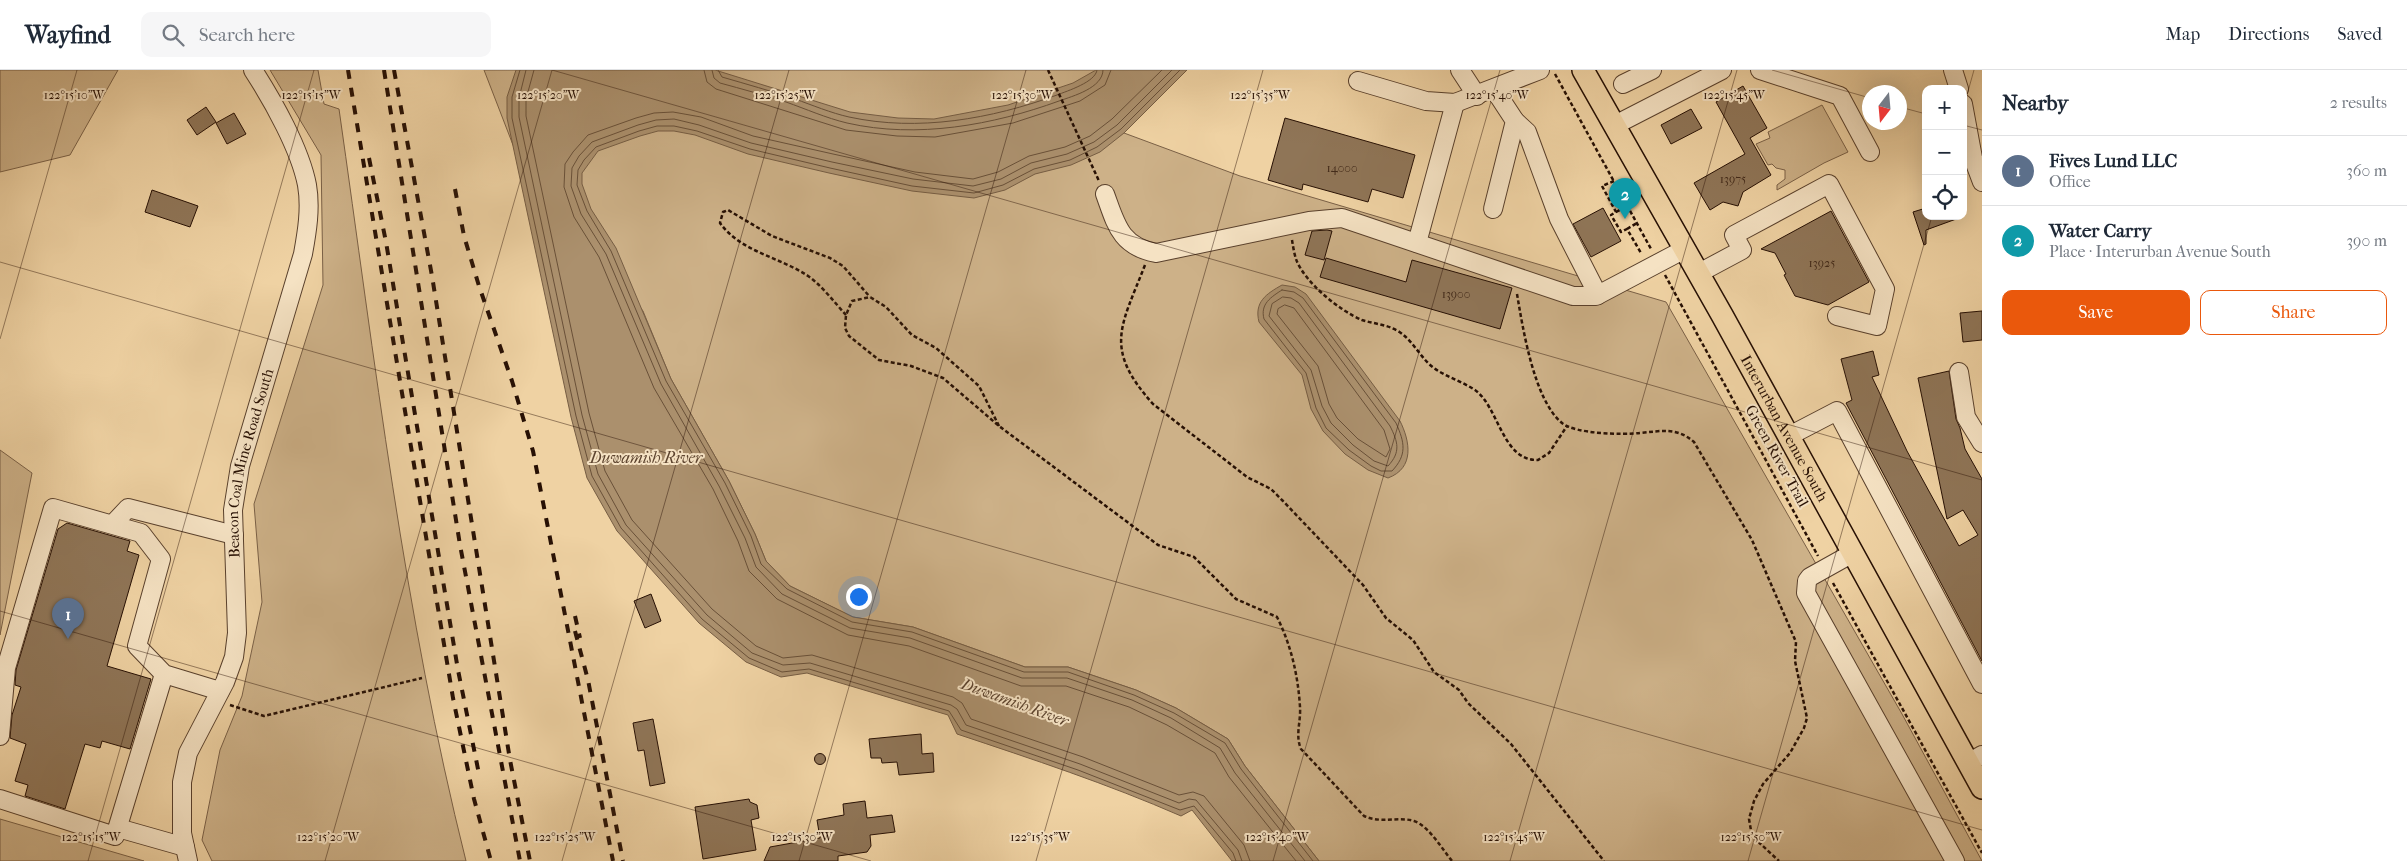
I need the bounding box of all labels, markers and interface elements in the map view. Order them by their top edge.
search box [141,12,491,57]
text: Wayfind [25,21,111,49]
icon: search [159,21,187,49]
text: Search here [199,24,295,46]
text: Map [2166,24,2200,45]
text: Directions [2228,24,2309,45]
text: Saved [2337,24,2382,45]
north arrow [1862,85,1907,130]
map controls [1922,85,1967,220]
button: + [1922,85,1967,130]
text: 122°15'10"W [44,88,105,102]
text: 122°15'15"W [282,88,342,102]
text: 122°15'20"W [517,88,580,102]
text: 122°15'25"W [755,88,817,102]
text: 122°15'30"W [992,88,1054,102]
text: 122°15'35"W [1230,88,1291,102]
text: 122°15'40"W [1465,88,1530,102]
text: 122°15'45"W [1703,88,1766,102]
text: Nearby [2002,91,2068,115]
text: 2 results [2330,93,2387,112]
button: − [1922,130,1967,175]
text: Fives Lund LLC [2049,150,2177,172]
house number: 14000 [1326,161,1358,175]
text: 1 [2015,161,2021,180]
text: 360 m [2346,161,2387,180]
house number: 13975 [1720,172,1746,186]
text: Office [2049,172,2091,191]
button: locate [1922,175,1967,220]
pin: 2 [1609,178,1641,219]
text: Water Carry [2049,220,2151,242]
text: 2 [2014,231,2022,250]
text: 390 m [2346,231,2387,250]
text: Place · Interurban Avenue South [2049,242,2271,261]
house number: 13925 [1809,256,1835,270]
house number: 13900 [1442,287,1470,301]
button: Save [2002,290,2190,335]
button: Share [2200,290,2387,335]
street label: Interurban Avenue South [1737,352,1832,505]
street label: Beacon Coal Mine Road South [224,366,278,558]
street label: Green River Trail [1742,402,1812,510]
water label: Duwamish River [589,448,704,467]
your location [846,584,872,610]
pin: 1 [52,598,84,639]
water label: Duwamish River [958,674,1073,731]
text: 122°15'15"W [62,830,122,844]
text: 122°15'20"W [297,830,360,844]
text: 122°15'25"W [535,830,597,844]
text: 122°15'30"W [772,830,834,844]
text: 122°15'35"W [1010,830,1071,844]
text: 122°15'40"W [1245,830,1310,844]
text: 122°15'45"W [1483,830,1546,844]
text: 122°15'50"W [1720,830,1783,844]

